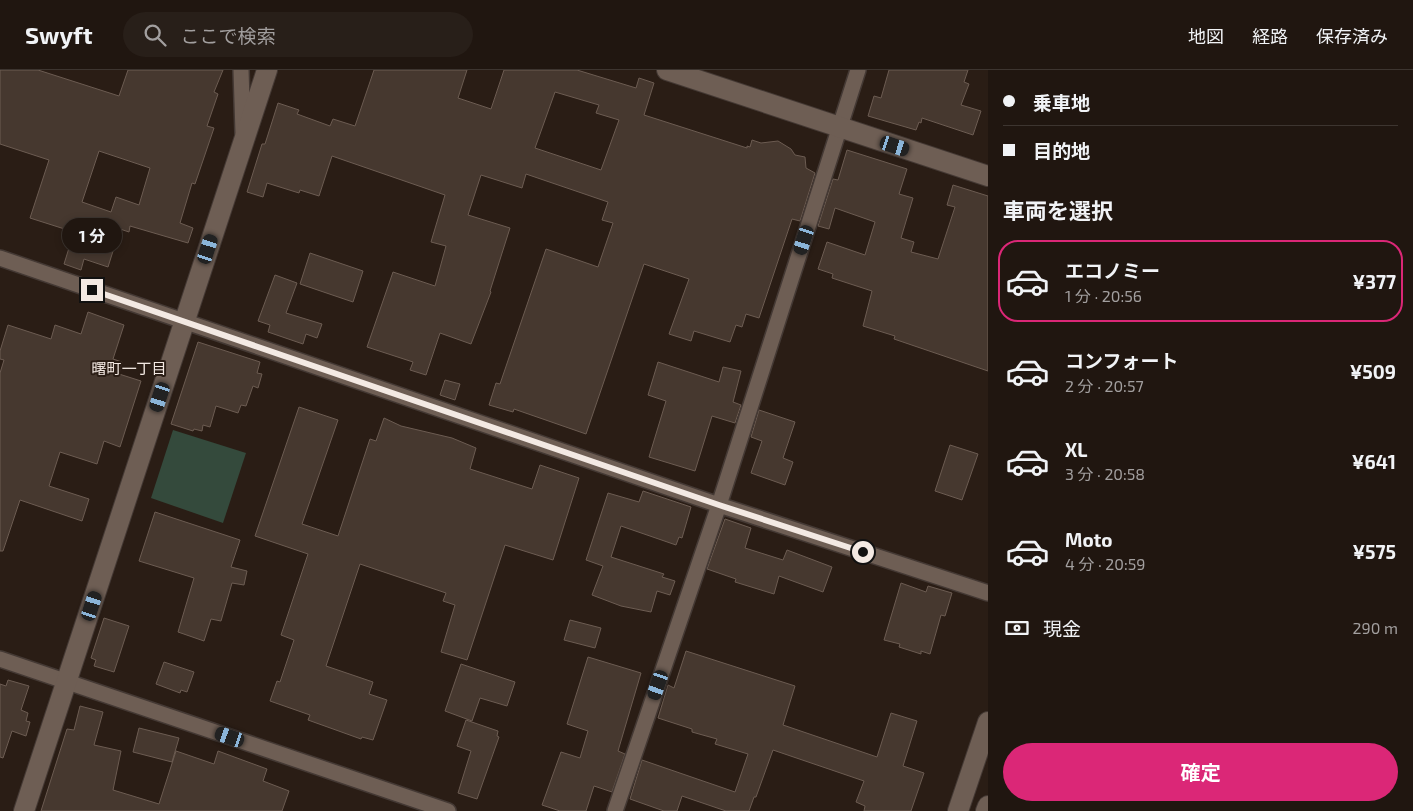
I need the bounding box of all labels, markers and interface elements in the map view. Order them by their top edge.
search box [123,12,473,57]
text: Swyft [25,20,93,49]
icon: search [141,21,169,49]
text: ここで検索 [181,24,276,47]
text: 地図 [1188,25,1224,47]
text: 経路 [1252,25,1288,47]
text: 保存済み [1316,25,1388,47]
text: 乗車地 [1033,91,1090,114]
car [878,134,911,158]
text: 目的地 [1033,139,1090,162]
text: 車両を選択 [1003,197,1113,223]
callout: 1 分 [62,218,122,252]
car [792,223,815,257]
text: 1 分 [79,226,105,245]
car [196,232,219,266]
icon: car [1005,259,1050,304]
text: エコノミー [1065,259,1160,282]
text: ¥377 [1353,270,1396,293]
route end [81,279,103,301]
text: 1 分 · 20:56 [1065,286,1142,305]
icon: car [1005,349,1050,394]
text: コンフォート [1065,349,1178,372]
district label: 曙町一丁目 [91,359,167,377]
text: ¥509 [1350,360,1396,383]
text: 2 分 · 20:57 [1065,376,1144,395]
car [148,380,171,414]
text: XL [1065,438,1087,461]
icon: car [1005,439,1050,484]
text: ¥641 [1352,450,1396,473]
text: 3 分 · 20:58 [1065,464,1145,483]
text: Moto [1065,528,1113,551]
icon: car [1005,529,1050,574]
text: ¥575 [1352,540,1396,563]
route start [852,541,874,563]
text: 4 分 · 20:59 [1065,554,1145,573]
car [80,589,103,623]
icon: cash [1003,614,1031,642]
text: 現金 [1043,617,1081,640]
text: 290 m [1353,618,1398,637]
car [646,668,669,702]
car [213,725,246,749]
button: 確定 [1003,743,1398,801]

